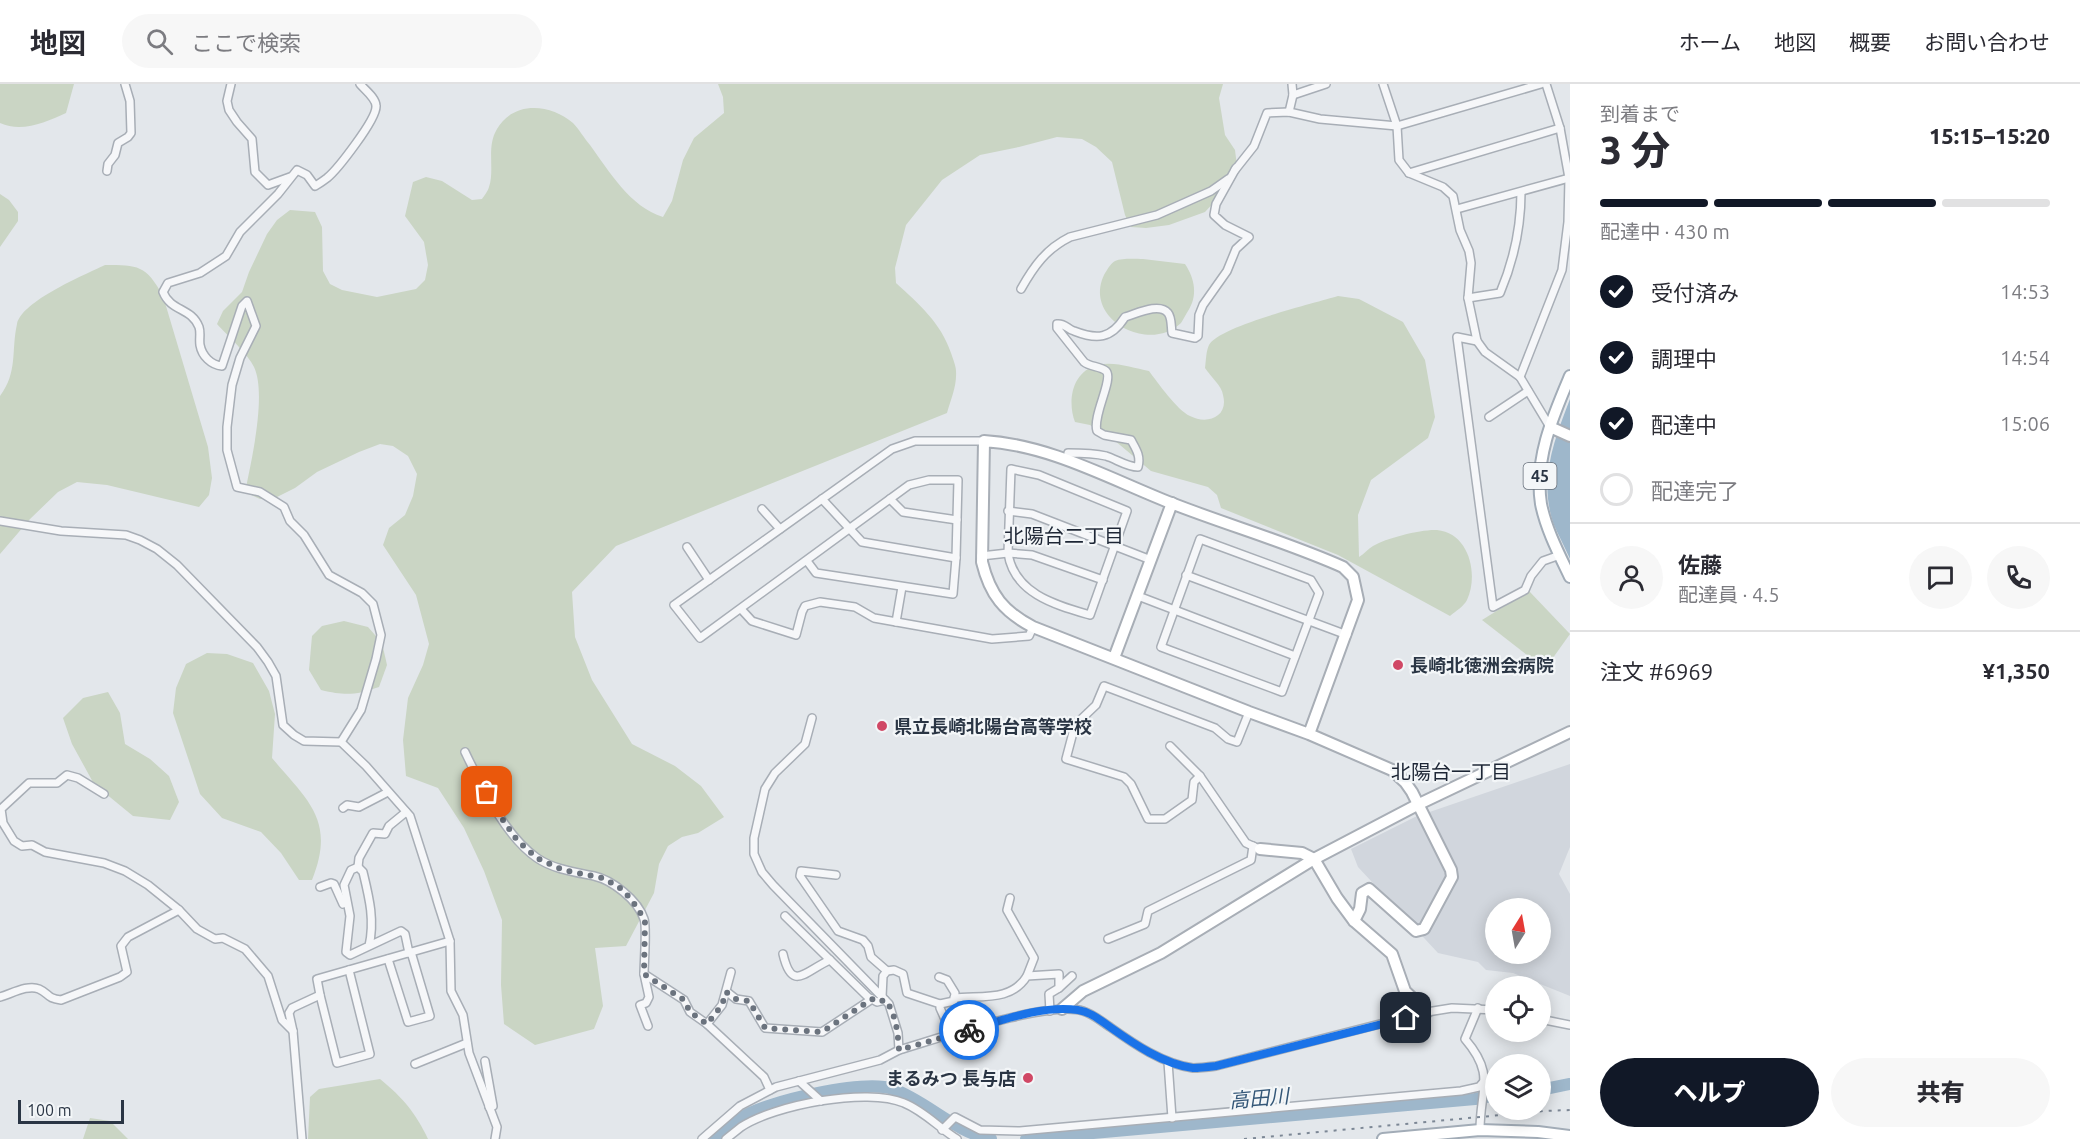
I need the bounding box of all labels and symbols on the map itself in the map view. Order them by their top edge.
road number: 45 [1524,463,1556,489]
district label: 北陽台二丁目 [1004,524,1124,547]
place label: 長崎北徳洲会病院 [1410,655,1554,675]
marker: 長崎北徳洲会病院 [1391,658,1405,672]
place label: 県立長崎北陽台高等学校 [894,716,1092,736]
marker: 県立長崎北陽台高等学校 [875,719,889,733]
district label: 北陽台一丁目 [1391,760,1511,783]
pin [461,766,512,817]
north arrow [1485,898,1551,964]
pin [1380,992,1431,1043]
courier [939,1000,999,1060]
place label: まるみつ 長与店 [886,1068,1016,1088]
marker: まるみつ 長与店 [1021,1071,1035,1085]
water label: 高田川 [1228,1084,1292,1112]
scale bar [18,1097,124,1124]

